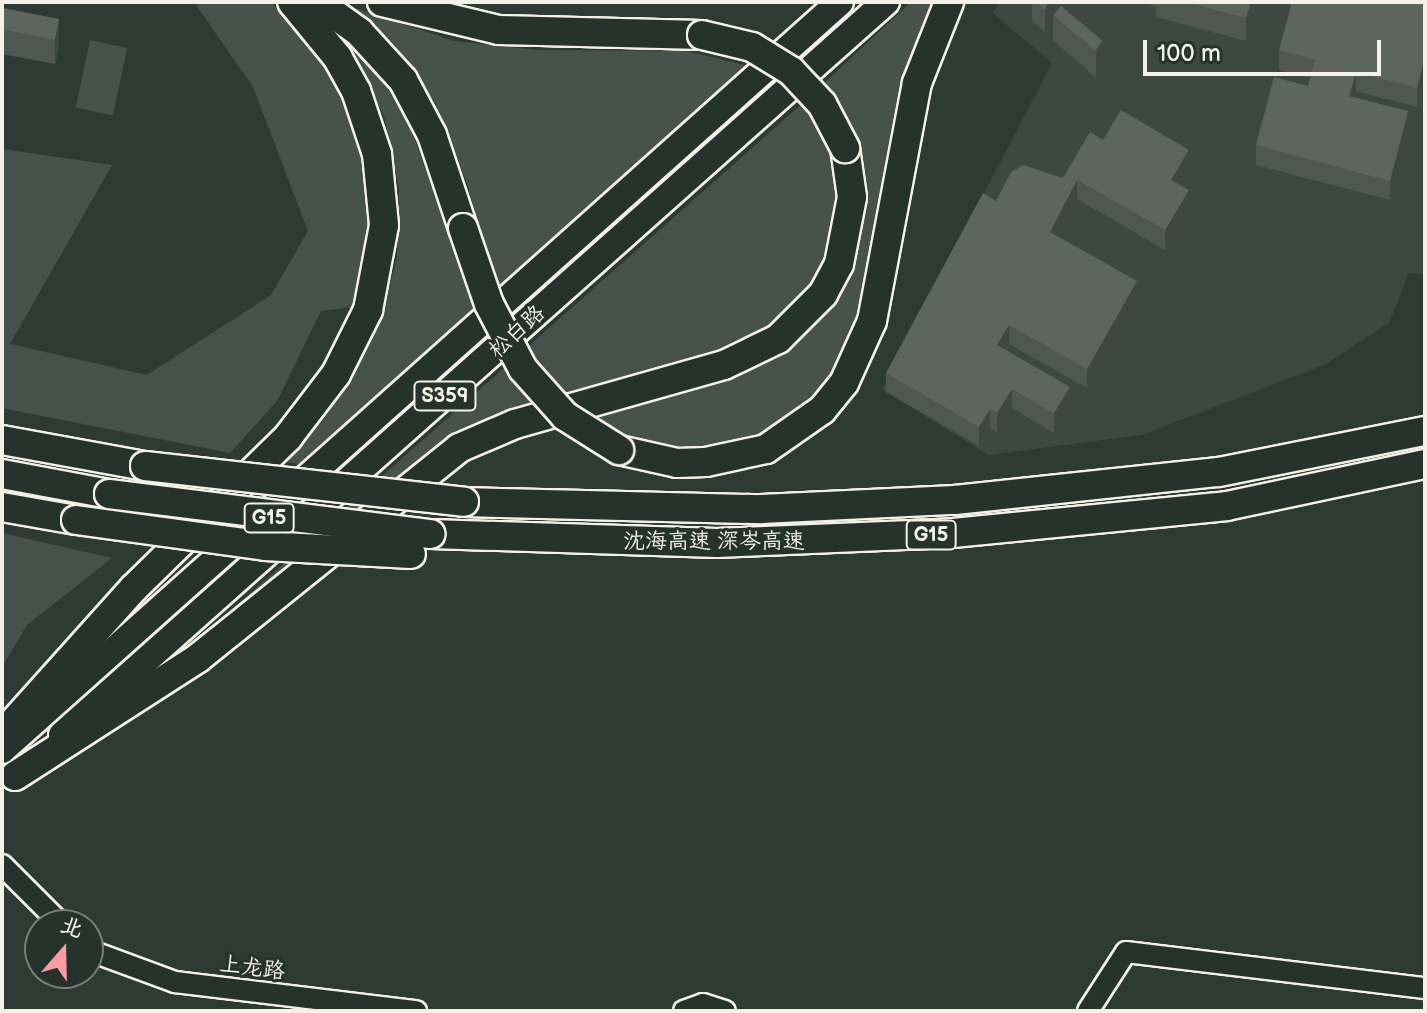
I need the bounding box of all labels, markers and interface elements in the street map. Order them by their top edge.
scale bar [1147,24,1385,74]
text: 100 m [1157,39,1221,68]
street label: 松白路 [484,300,550,364]
road number: S359 [413,380,477,412]
road number: G15 [243,502,295,534]
road number: G15 [905,519,957,551]
street label: 沈海高速 深岑高速 [623,529,805,555]
north arrow [24,909,104,989]
text: 北 [57,911,87,944]
street label: 上龙路 [218,951,286,985]

